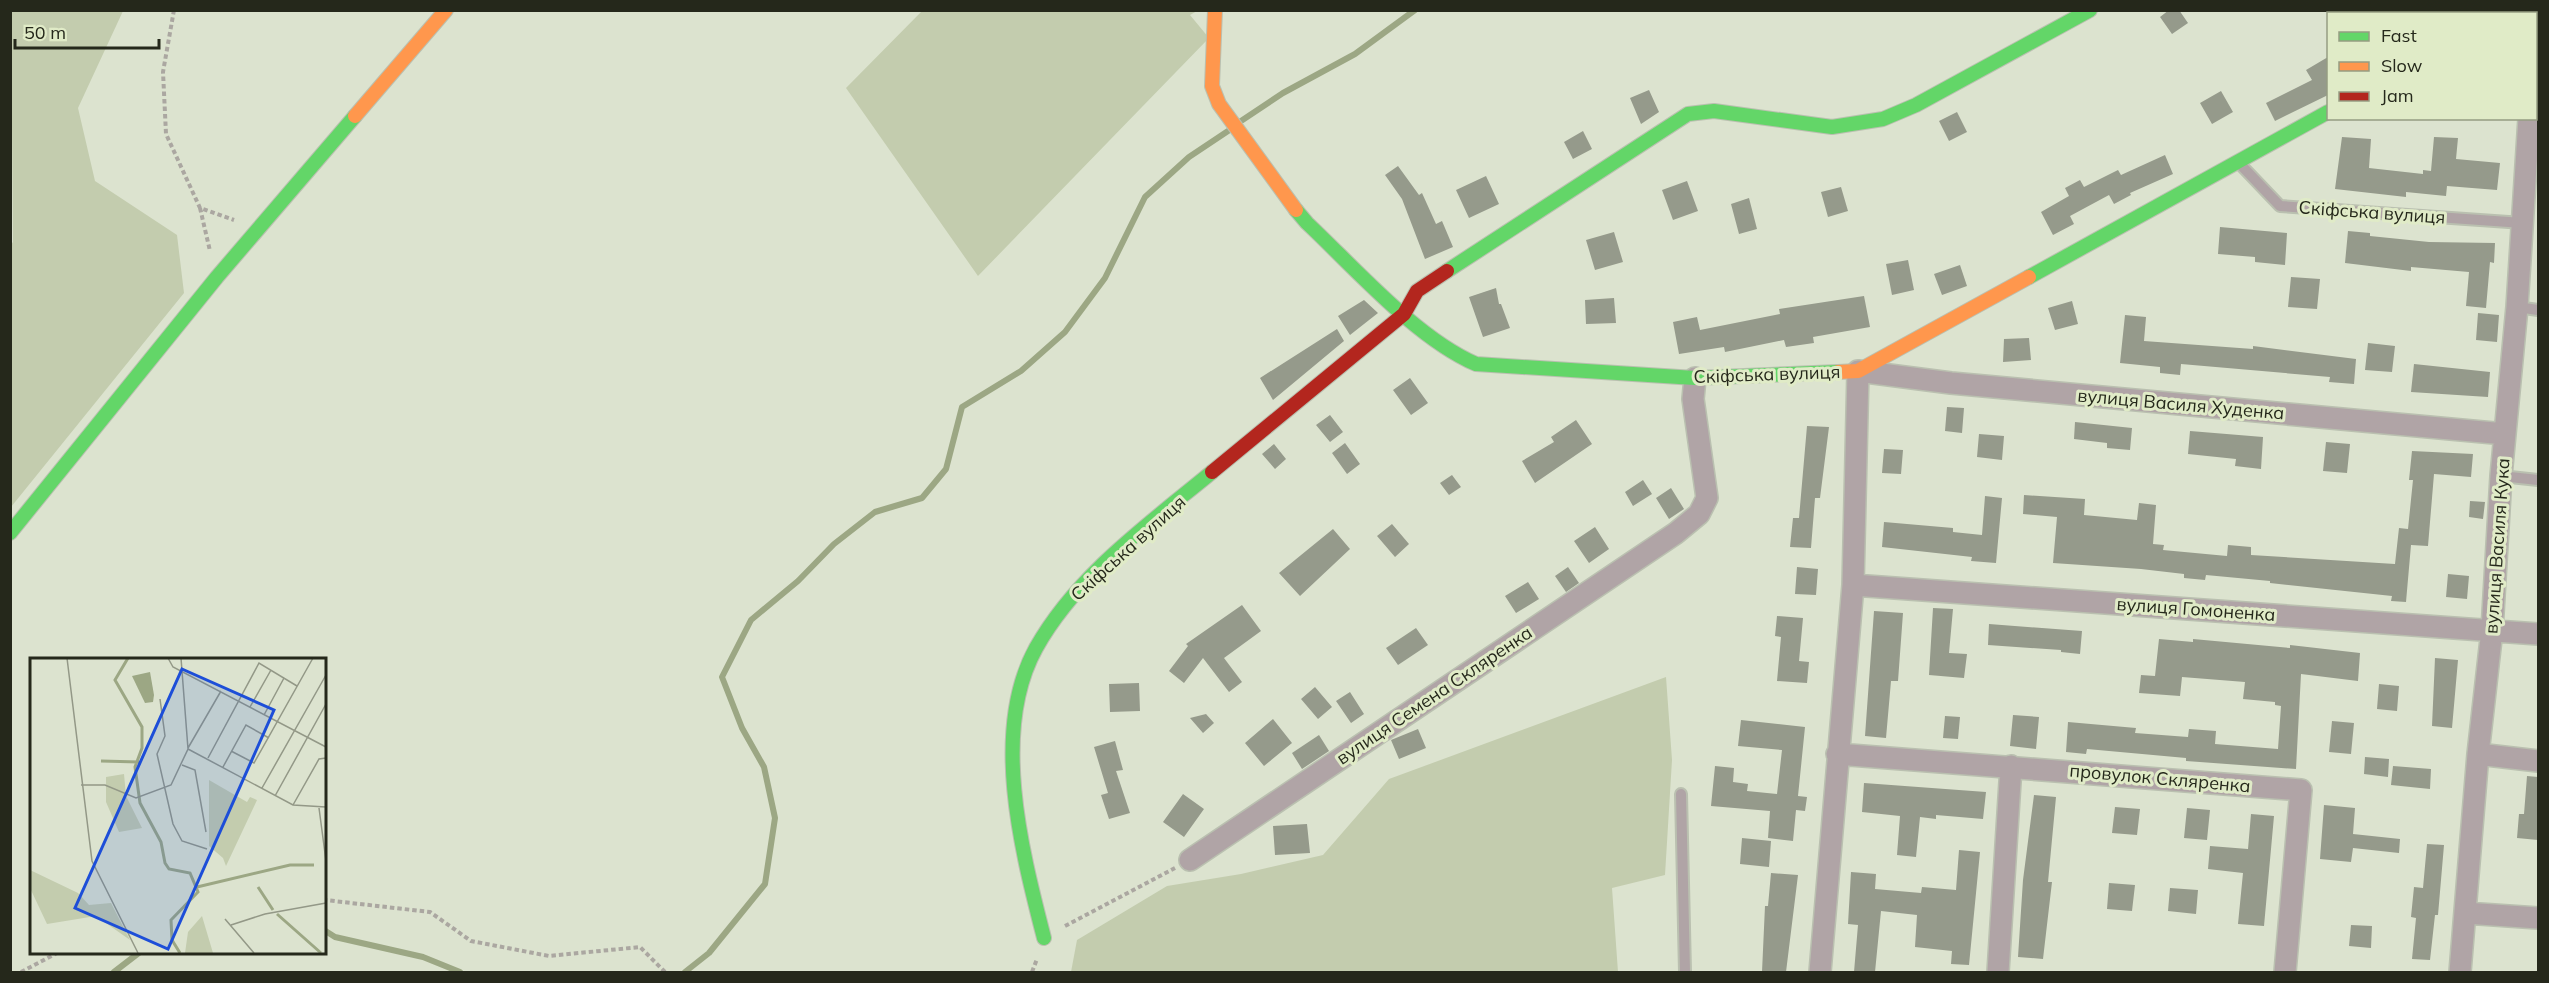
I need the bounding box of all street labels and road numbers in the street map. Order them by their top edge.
street label: Скіфська вулиця [2298,195,2446,229]
street label: Скіфська вулиця [1693,360,1841,388]
street label: вулиця Василя Худенка [2077,384,2285,424]
street label: вулиця Василя Кука [2479,457,2515,635]
street label: Скіфська вулиця [1066,490,1190,606]
street label: вулиця Гомоненка [2116,592,2276,626]
street label: вулиця Семена Скляренка [1332,621,1536,769]
street label: провулок Скляренка [2069,759,2251,797]

